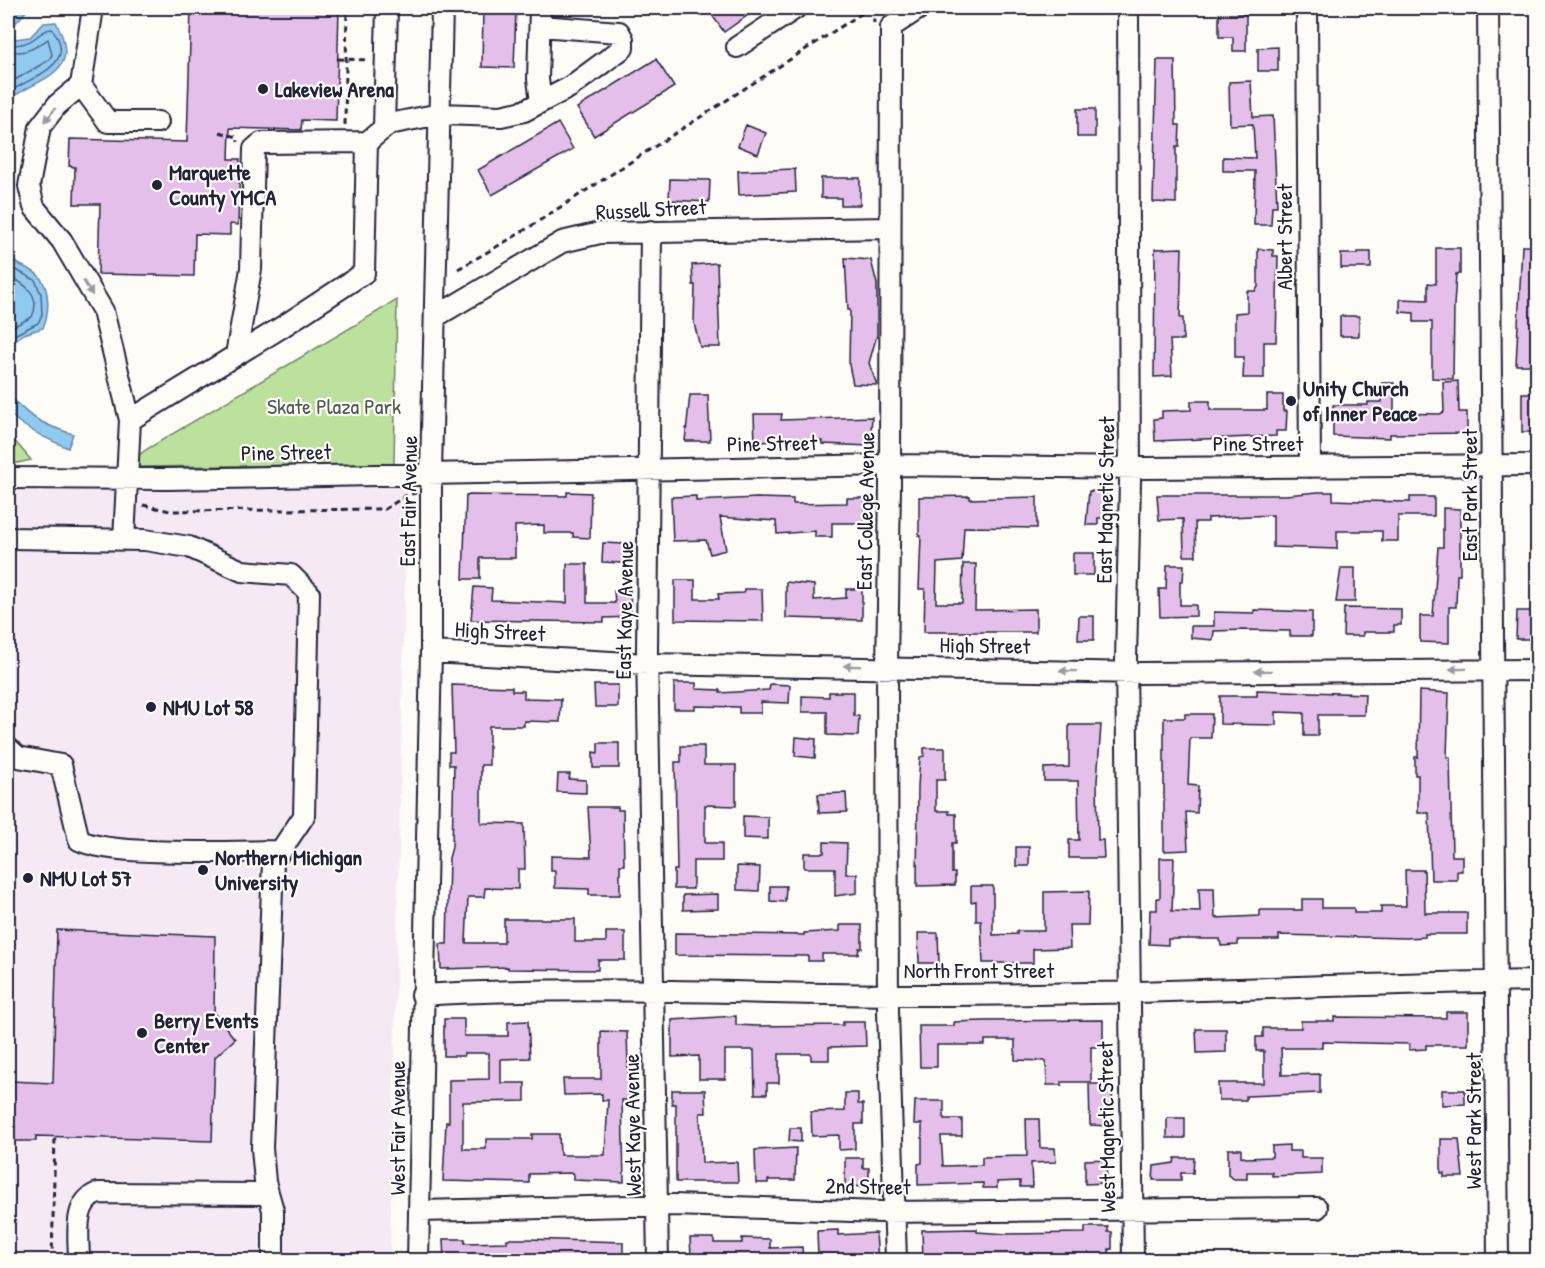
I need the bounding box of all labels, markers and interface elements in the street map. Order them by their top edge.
place label: Lakeview Arena [275,74,394,104]
marker: Lakeview Arena [256,82,270,96]
one-way arrow [44,107,56,122]
place label: Marquette County YMCA [169,157,276,213]
marker: Marquette County YMCA [150,178,164,192]
street label: Albert Street [1269,183,1299,290]
street label: Russell Street [595,191,707,227]
one-way arrow [82,280,93,296]
place label: Unity Church of Inner Peace [1303,373,1418,428]
park label: Skate Plaza Park [267,391,401,421]
marker: Unity Church of Inner Peace [1284,394,1298,408]
street label: East Magnetic Street [1089,416,1121,584]
street label: Pine Street [726,427,818,459]
street label: Pine Street [1213,428,1304,458]
street label: East Park Street [1454,428,1484,561]
street label: East College Avenue [849,432,881,590]
street label: East Fair Avenue [392,435,424,567]
street label: Pine Street [240,436,332,468]
street label: East Kaye Avenue [608,540,640,680]
street label: High Street [454,614,546,648]
street label: High Street [939,629,1031,661]
one-way arrow [843,661,862,671]
one-way arrow [1449,664,1468,674]
one-way arrow [1059,666,1078,675]
one-way arrow [1254,666,1273,676]
place label: NMU Lot 58 [163,692,254,722]
marker: NMU Lot 58 [144,700,158,714]
place label: Northern Michigan University [215,842,362,898]
place label: NMU Lot 57 [40,863,132,893]
marker: Northern Michigan University [196,863,210,877]
marker: NMU Lot 57 [21,871,35,885]
street label: North Front Street [904,955,1055,985]
place label: Berry Events Center [154,1005,259,1060]
marker: Berry Events Center [135,1026,149,1040]
street label: West Magnetic Street [1090,1041,1122,1213]
street label: West Park Street [1458,1052,1488,1189]
street label: West Kaye Avenue [616,1053,648,1196]
street label: West Fair Avenue [382,1060,412,1195]
street label: 2nd Street [825,1170,911,1202]

